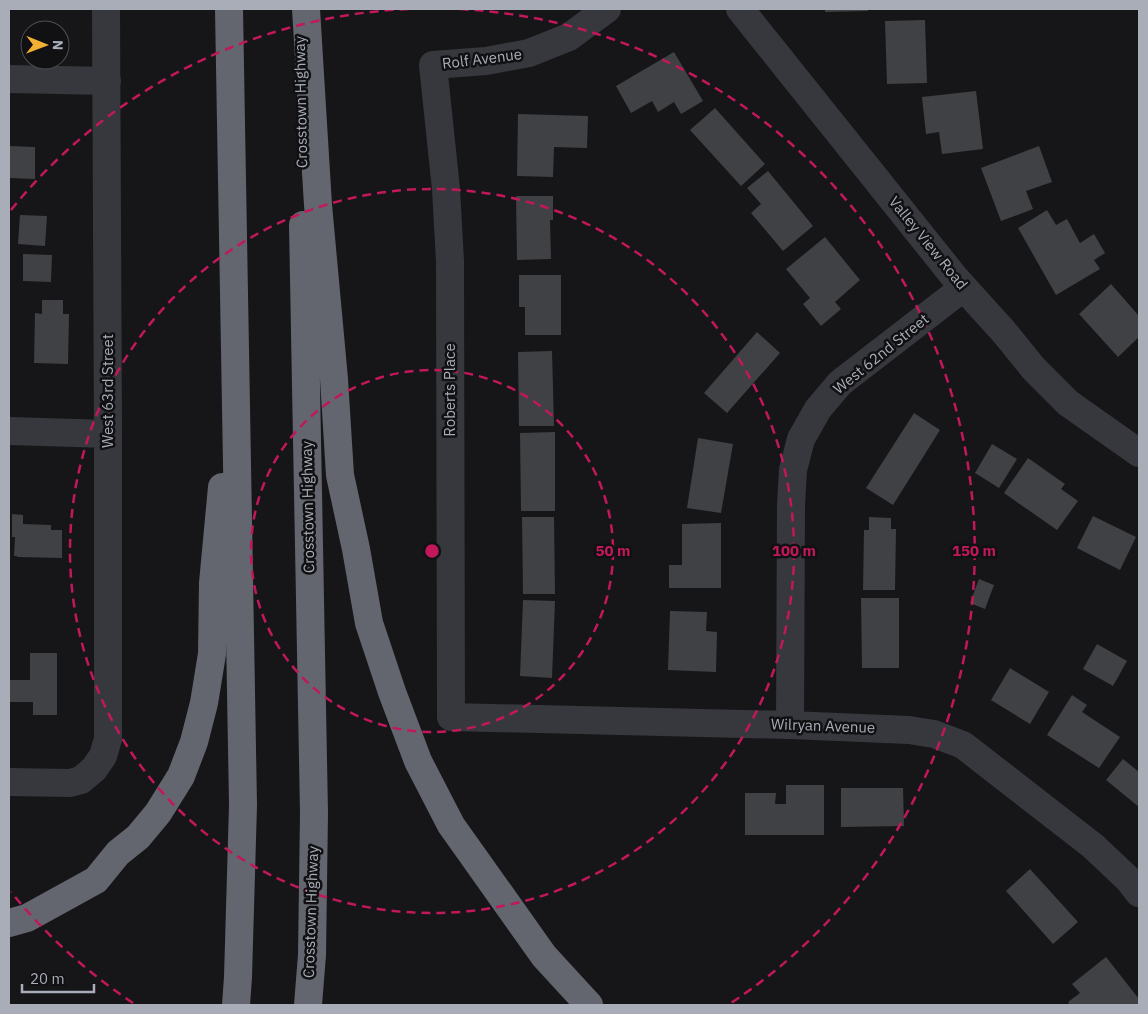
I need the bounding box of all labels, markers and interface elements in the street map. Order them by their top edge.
north arrow [20,20,70,70]
street label: Crosstown Highway [290,35,311,168]
text: N [49,40,67,50]
street label: Rolf Avenue [441,44,523,73]
street label: Valley View Road [885,192,972,293]
street label: West 62nd Street [829,309,932,398]
street label: West 63rd Street [98,334,117,448]
street label: Roberts Place [440,343,459,437]
street label: Crosstown Highway [297,440,318,573]
text: 50 m [596,541,630,560]
text: 100 m [772,541,816,560]
text: 150 m [952,541,996,560]
centre of rings [423,542,441,560]
street label: Wilryan Avenue [771,714,875,737]
street label: Crosstown Highway [299,845,322,978]
scale bar [22,962,95,994]
text: 20 m [30,969,65,988]

